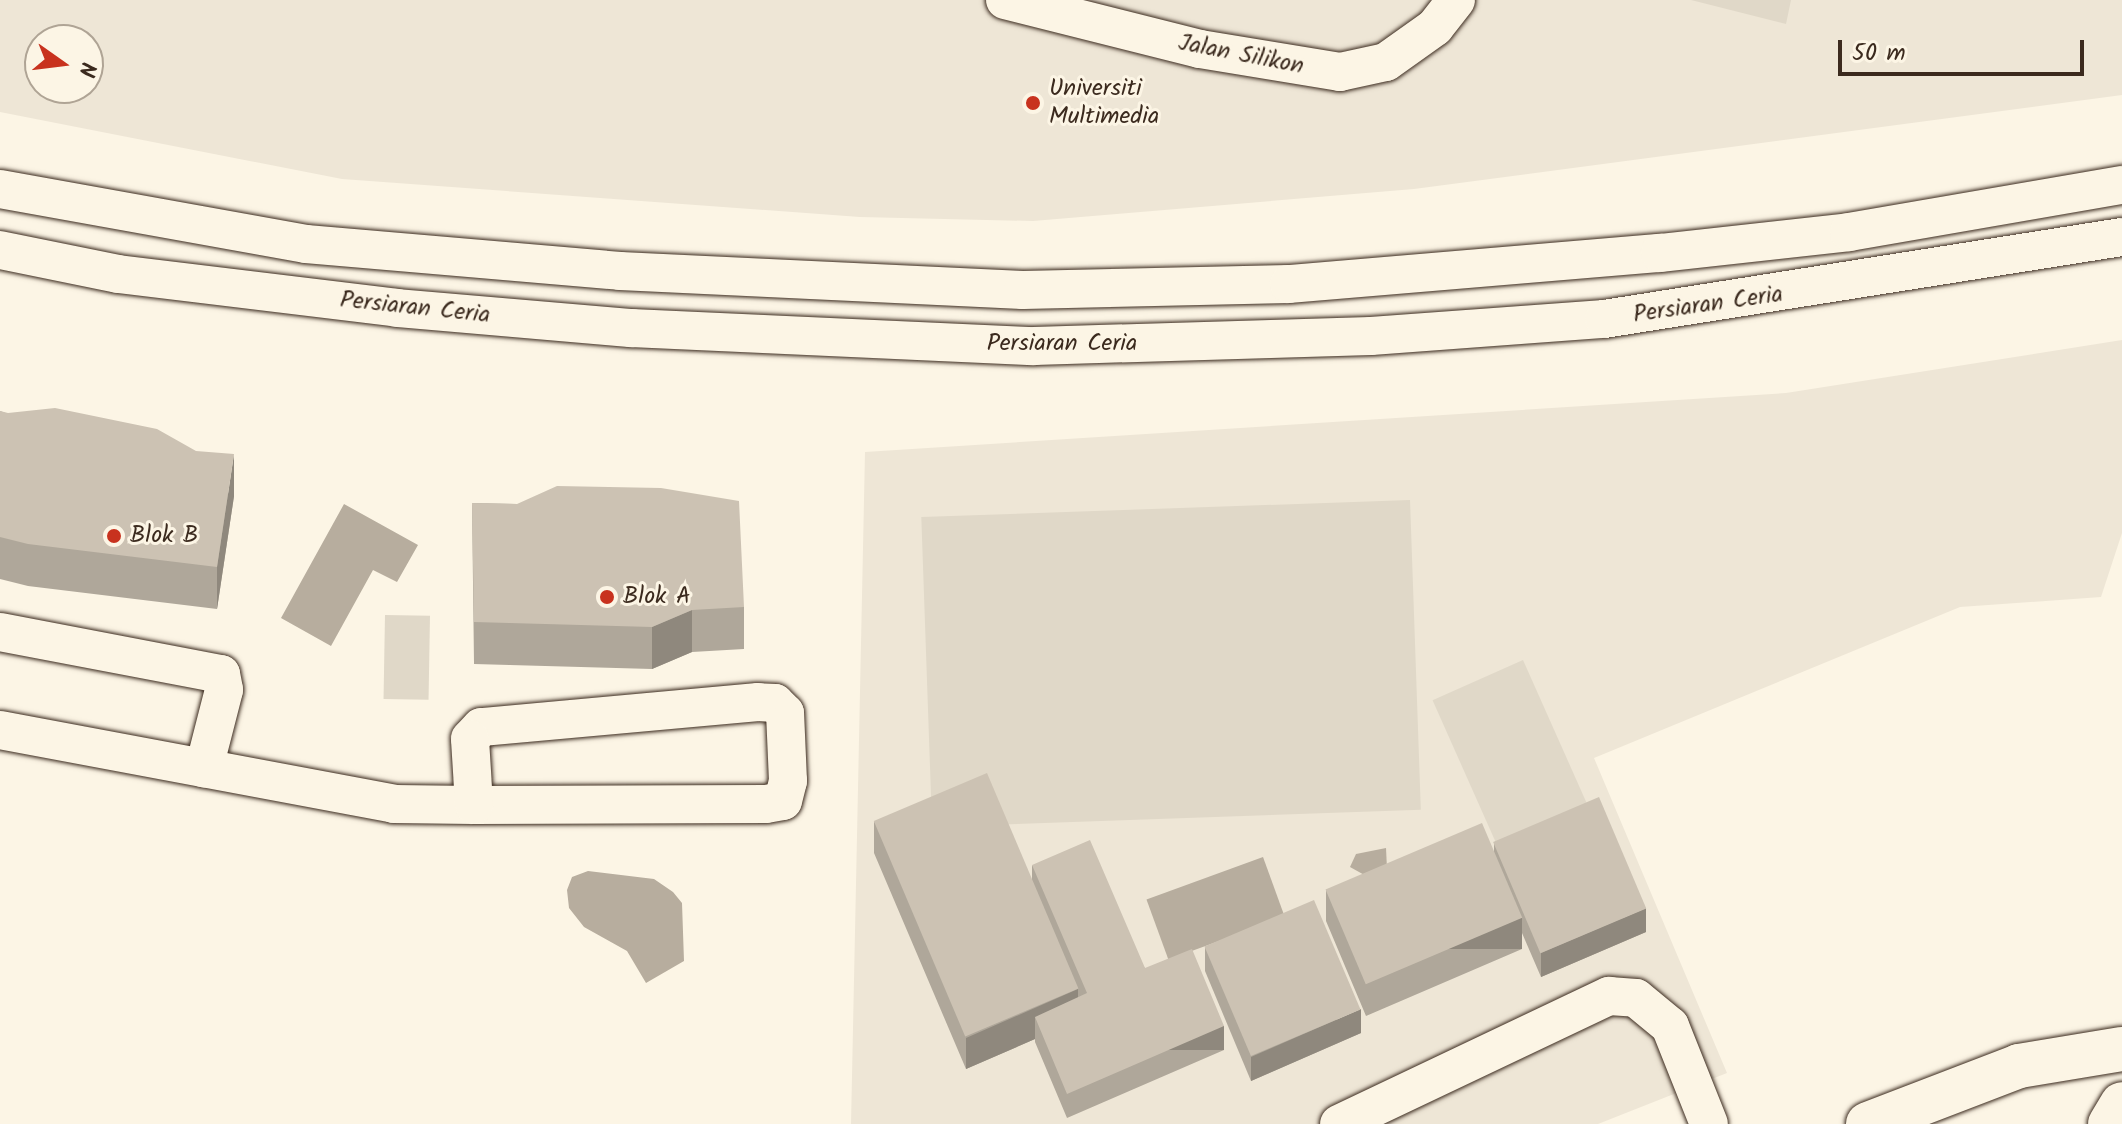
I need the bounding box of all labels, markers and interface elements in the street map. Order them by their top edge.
north arrow [24,24,104,104]
scale bar [1842,24,2088,74]
street label: Jalan Silikon [1176,29,1306,81]
text: 50 m [1852,34,1906,73]
text: N [67,58,104,80]
place label: Universiti Multimedia [1049,75,1159,131]
marker: Universiti Multimedia [1024,94,1042,112]
street label: Persiaran Ceria [1631,280,1785,330]
street label: Persiaran Ceria [339,286,491,330]
street label: Persiaran Ceria [987,330,1137,358]
place label: Blok B [130,522,198,550]
marker: Blok B [105,527,123,545]
place label: Blok A [623,583,691,611]
marker: Blok A [598,588,616,606]

